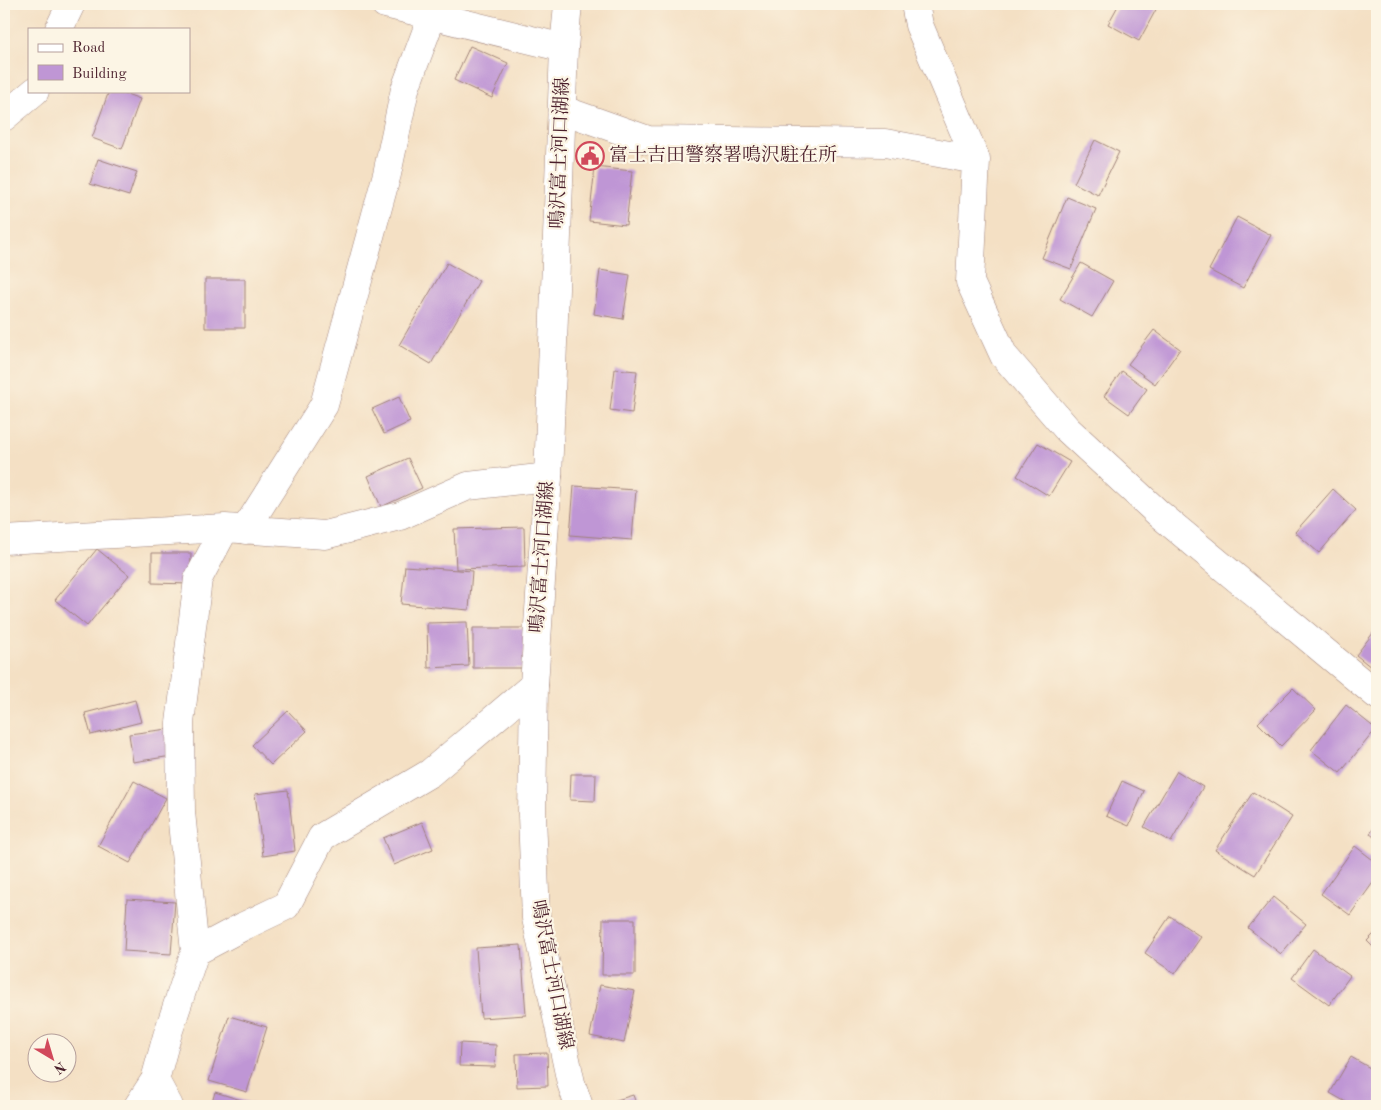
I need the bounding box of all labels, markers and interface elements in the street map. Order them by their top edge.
legend [28,28,190,92]
text: Road [72,41,106,56]
text: Building [72,67,127,82]
street label: 鳴沢富士河口湖線 [547,77,573,229]
public building icon: 富士吉田警察署鳴沢駐在所 [575,141,605,171]
place label: 富士吉田警察署鳴沢駐在所 [609,144,837,166]
street label: 鳴沢富士河口湖線 [526,480,558,633]
street label: 鳴沢富士河口湖線 [527,898,577,1051]
north arrow [28,1032,78,1082]
text: N [51,1059,68,1076]

